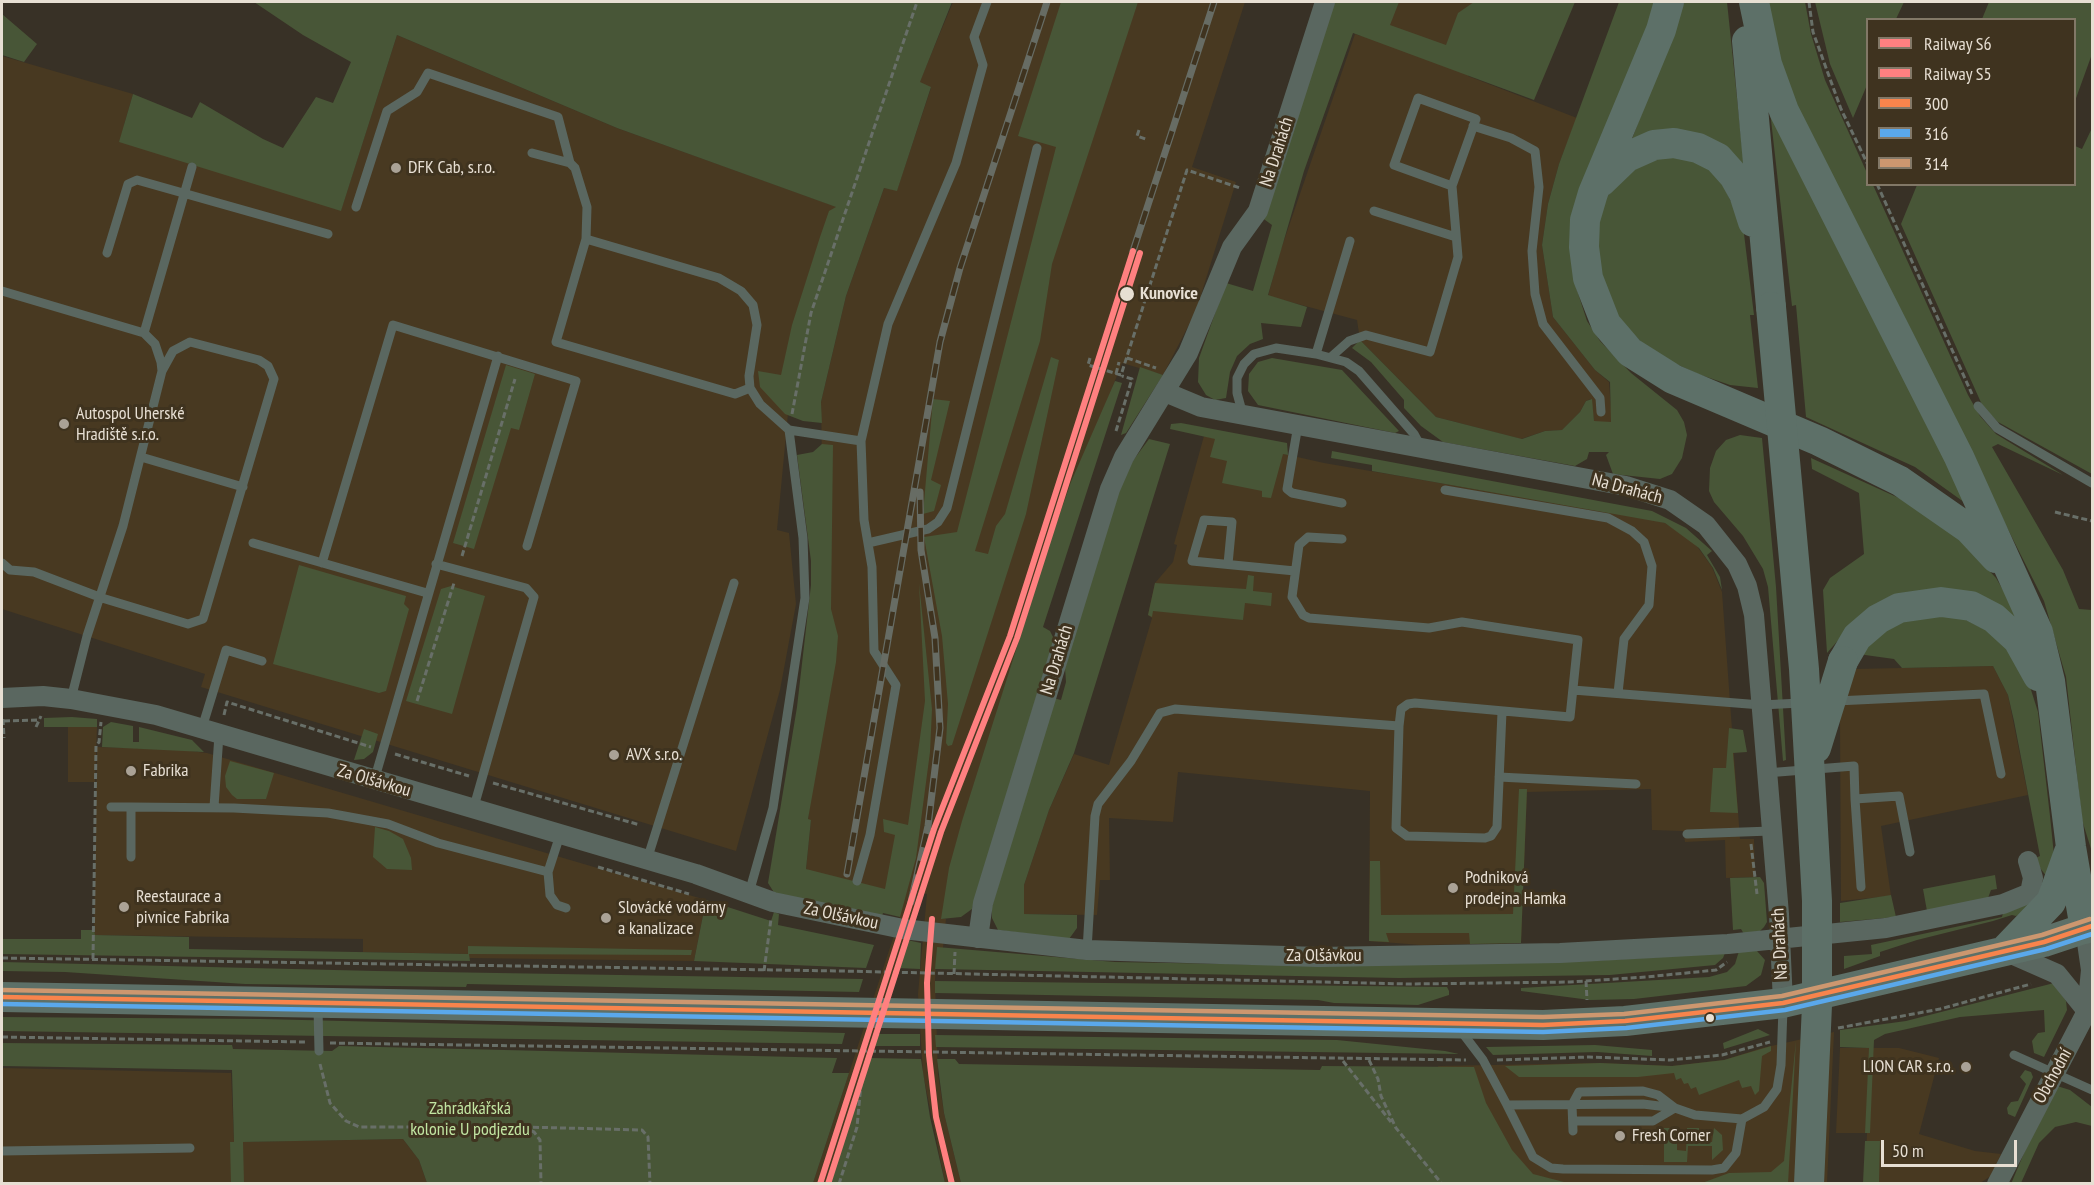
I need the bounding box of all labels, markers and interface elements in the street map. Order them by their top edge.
legend [1866,18,2076,186]
text: Railway S6 [1924,32,1992,55]
text: Railway S5 [1924,62,1992,85]
text: 300 [1924,92,1948,115]
street label: Na Drahách [1256,115,1298,189]
text: 316 [1924,122,1948,145]
text: 314 [1924,152,1948,175]
place label: DFK Cab, s.r.o. [408,157,495,179]
marker: DFK Cab, s.r.o. [389,161,403,175]
place label: Kunovice [1140,283,1198,305]
marker: Kunovice [1118,285,1136,303]
place label: Autospol Uherské Hradiště s.r.o. [76,403,185,446]
marker: Autospol Uherské Hradiště s.r.o. [57,417,71,431]
street label: Na Drahách [1590,469,1664,509]
street label: Na Drahách [1036,623,1078,697]
place label: AVX s.r.o. [626,744,682,766]
marker: AVX s.r.o. [607,748,621,762]
place label: Fabrika [143,760,188,782]
street label: Za Olšávkou [335,760,413,802]
marker: Fabrika [124,764,138,778]
place label: Podniková prodejna Hamka [1465,867,1566,910]
marker: Podniková prodejna Hamka [1446,881,1460,895]
place label: Reestaurace a pivnice Fabrika [136,886,229,928]
place label: Slovácké vodárny a kanalizace [618,897,725,940]
street label: Za Olšávkou [802,898,880,934]
marker: Reestaurace a pivnice Fabrika [117,900,131,914]
street label: Na Drahách [1767,908,1793,980]
marker: Slovácké vodárny a kanalizace [599,911,613,925]
street label: Za Olšávkou [1286,945,1362,967]
unlabelled marker [1704,1012,1716,1024]
street label: Obchodní [2029,1045,2077,1107]
place label: LION CAR s.r.o. [1863,1056,1954,1078]
marker: LION CAR s.r.o. [1959,1060,1973,1074]
park label: Zahrádkářská kolonie U podjezdu [410,1098,530,1140]
place label: Fresh Corner [1632,1125,1710,1147]
scale bar [1884,1128,2020,1166]
marker: Fresh Corner [1613,1129,1627,1143]
text: 50 m [1892,1139,1924,1162]

